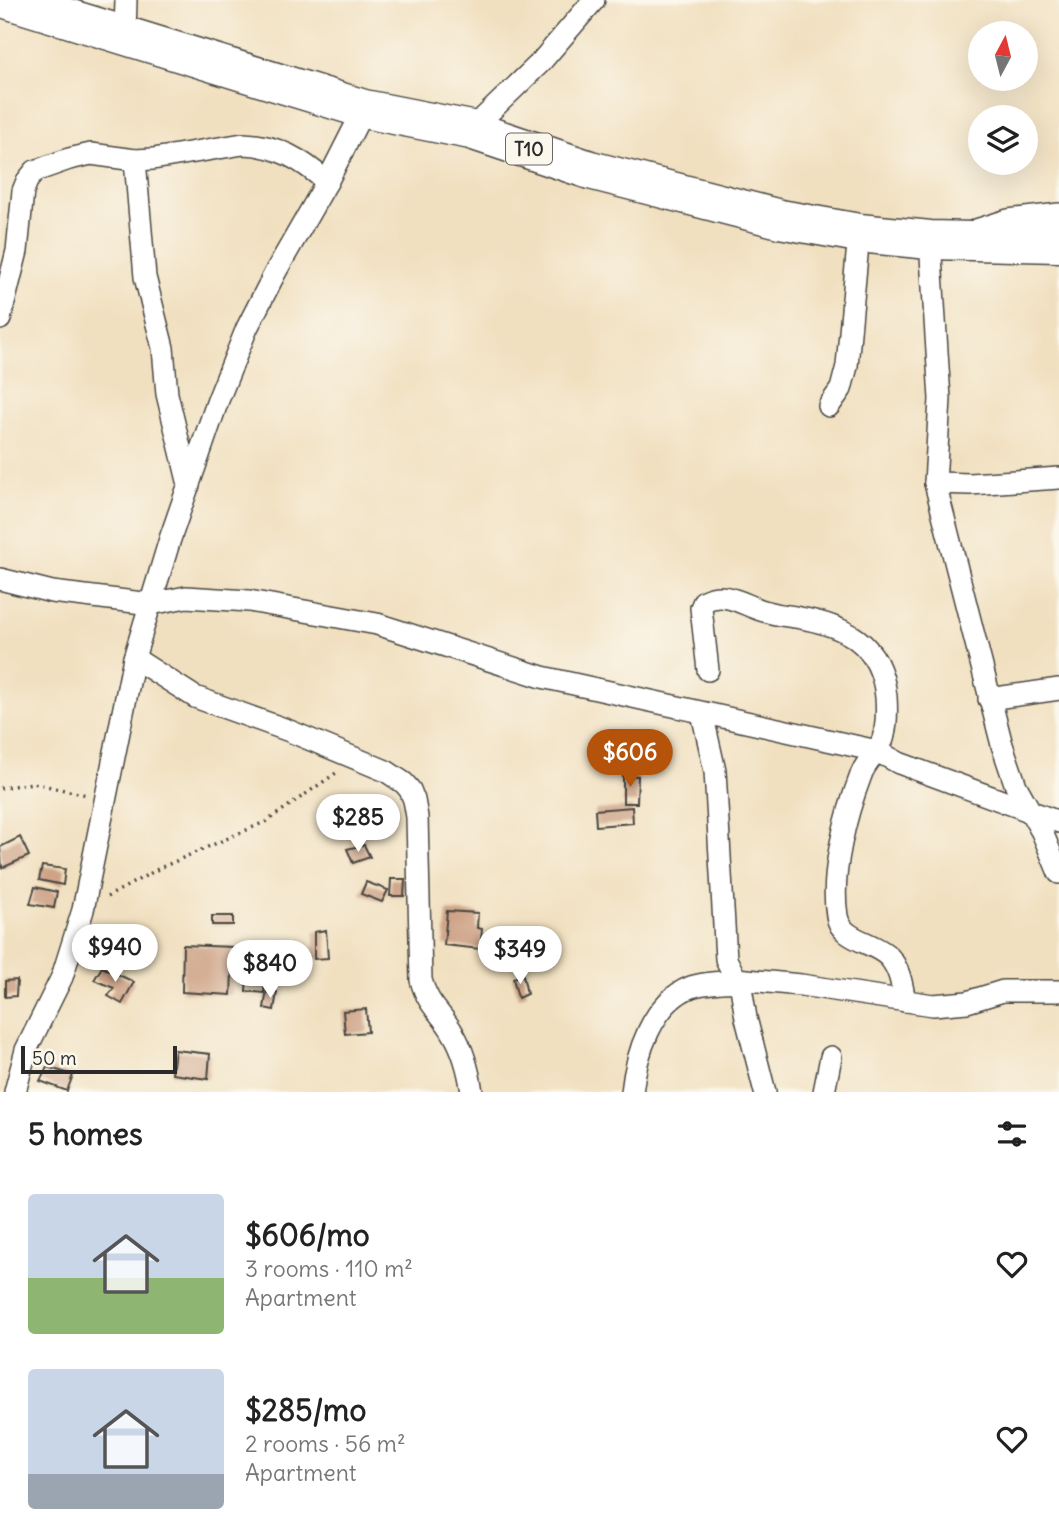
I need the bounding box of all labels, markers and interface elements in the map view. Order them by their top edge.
north arrow [968,21,1038,91]
map controls [968,21,1038,175]
button: layers [968,105,1038,175]
road number: T10 [506,134,552,164]
pin: $606 [589,730,671,789]
text: $606 [603,737,657,766]
pin: $285 [317,794,399,854]
text: $285 [332,802,384,831]
pin: $940 [74,925,156,984]
pin: $349 [479,926,561,986]
text: $940 [88,932,142,961]
text: $349 [494,934,546,963]
pin: $840 [229,940,311,1000]
text: $840 [243,948,297,977]
scale bar [21,1043,177,1075]
text: 50 m [32,1046,77,1070]
text: 5 homes [28,1115,143,1153]
icon: filters [993,1115,1031,1153]
text: $606/mo [245,1216,370,1254]
icon: home [84,1222,168,1306]
icon: heart [993,1245,1031,1283]
text: 3 rooms · 110 m² [245,1254,413,1283]
text: Apartment [245,1283,357,1312]
text: $285/mo [245,1391,366,1429]
icon: home [84,1397,168,1481]
icon: heart [993,1420,1031,1458]
text: 2 rooms · 56 m² [245,1429,406,1458]
text: Apartment [245,1458,357,1487]

